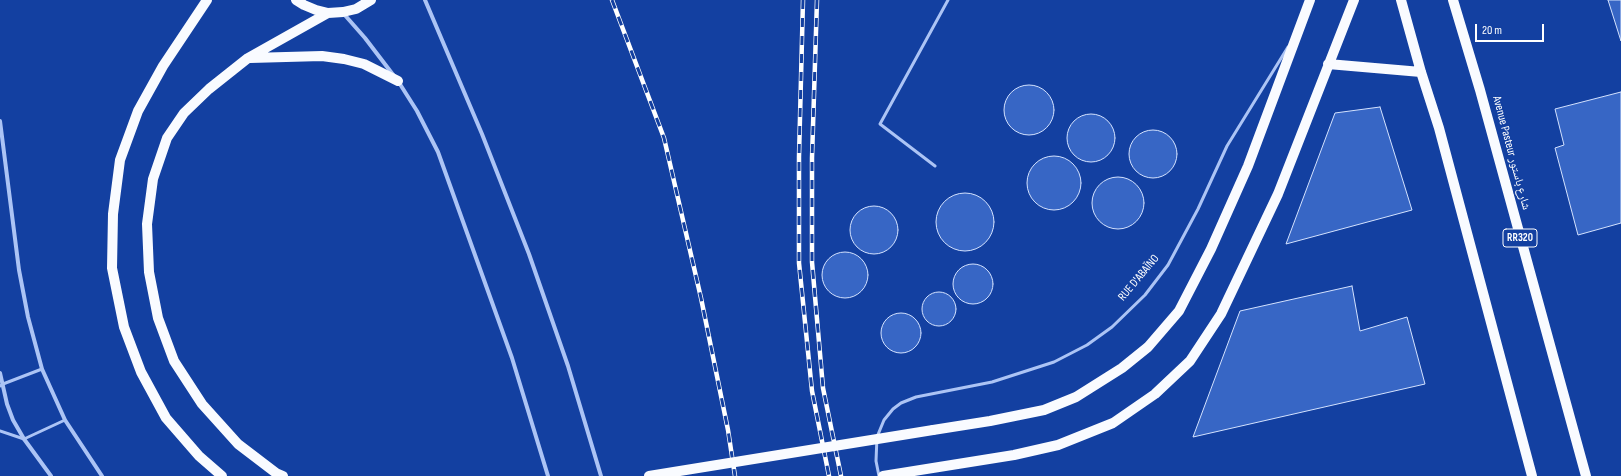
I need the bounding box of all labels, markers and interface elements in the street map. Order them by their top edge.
scale bar [1477,16,1546,42]
text: 20 m [1482,23,1502,38]
street label: Avenue Pasteur شارع باستور [1489,94,1533,212]
road number: RR320 [1503,229,1537,247]
street label: RUE D'ABAÏNO [1115,252,1163,304]

